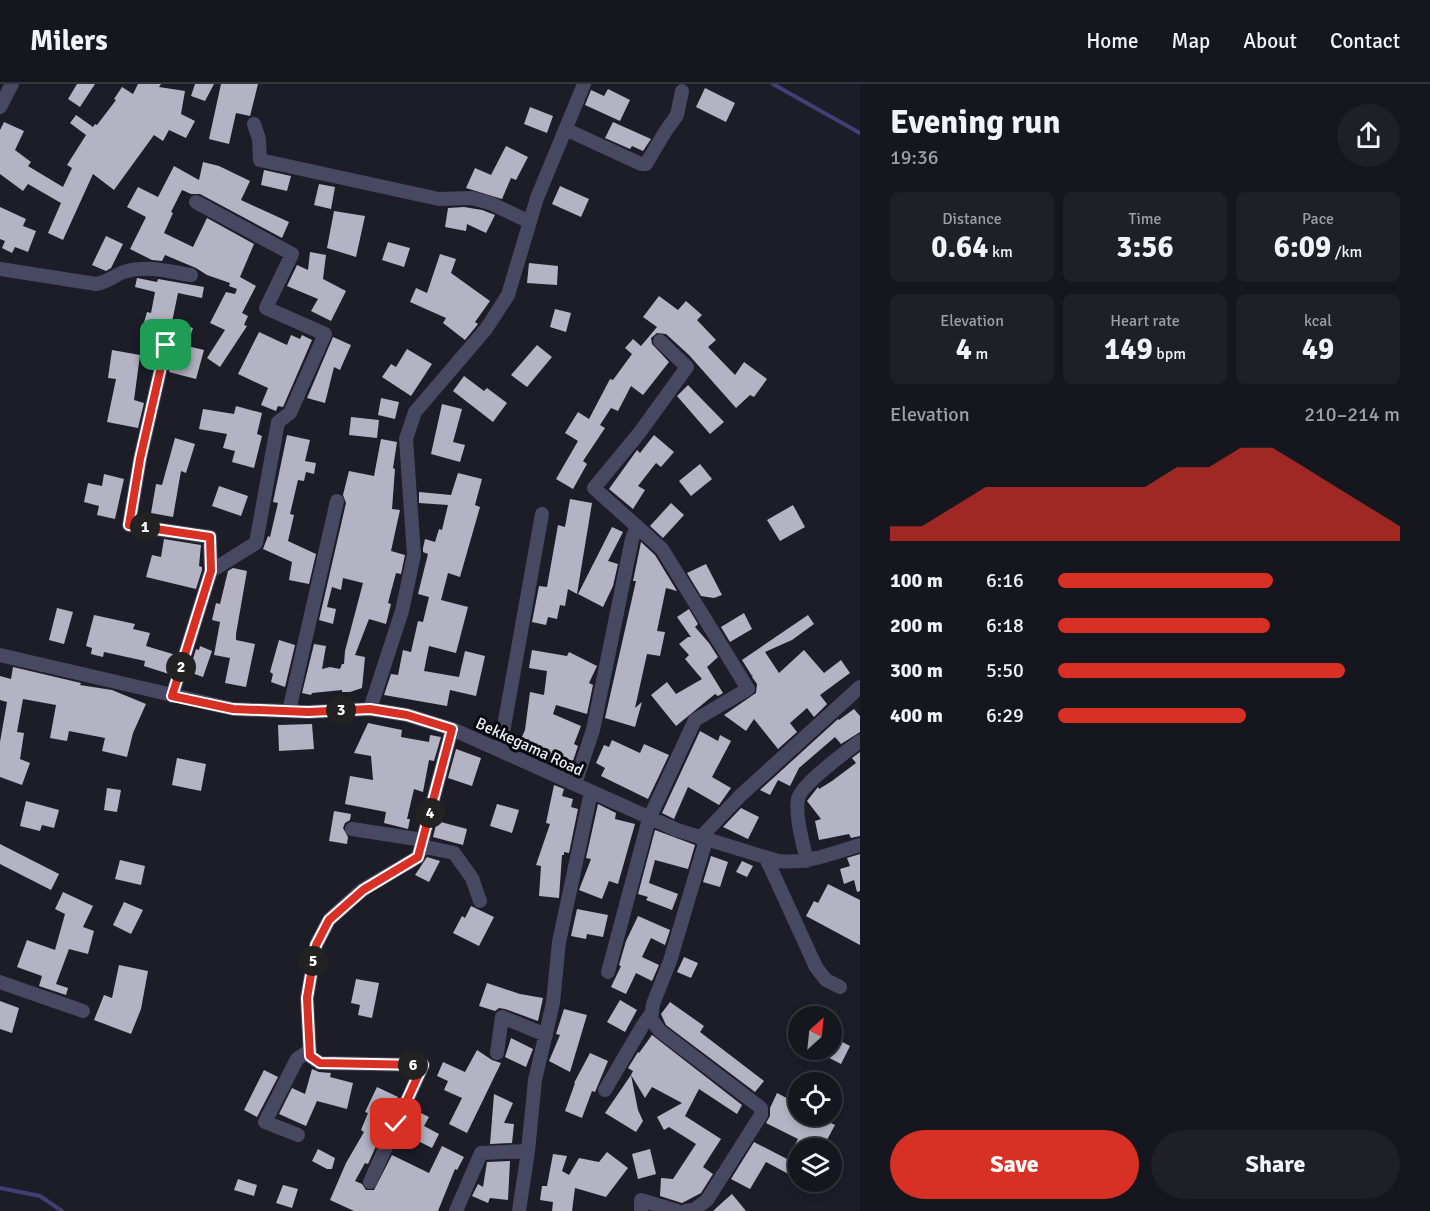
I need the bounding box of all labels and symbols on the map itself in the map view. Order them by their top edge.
pin [140,319,191,370]
pin: 1 [130,512,160,542]
pin: 2 [166,652,196,682]
pin: 3 [326,695,356,725]
street label: Bekkegama Road [473,713,587,781]
pin: 4 [415,798,445,828]
pin: 5 [298,946,328,976]
north arrow [788,1006,842,1060]
pin: 6 [398,1050,428,1080]
pin [370,1098,421,1149]

